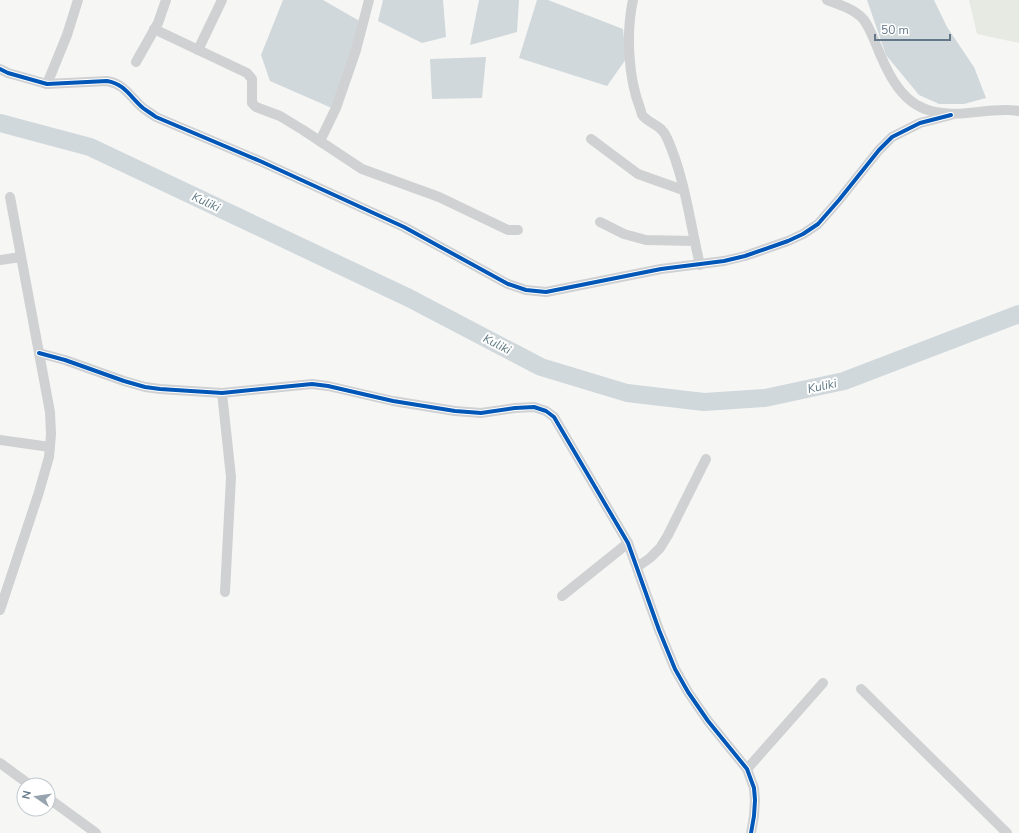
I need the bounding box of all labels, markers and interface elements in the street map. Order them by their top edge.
scale bar [875,16,950,42]
text: 50 m [881,22,909,38]
water label: Kuliki [189,189,223,216]
water label: Kuliki [480,330,514,358]
water label: Kuliki [806,375,838,397]
north arrow [16,777,56,817]
text: N [19,789,35,801]

